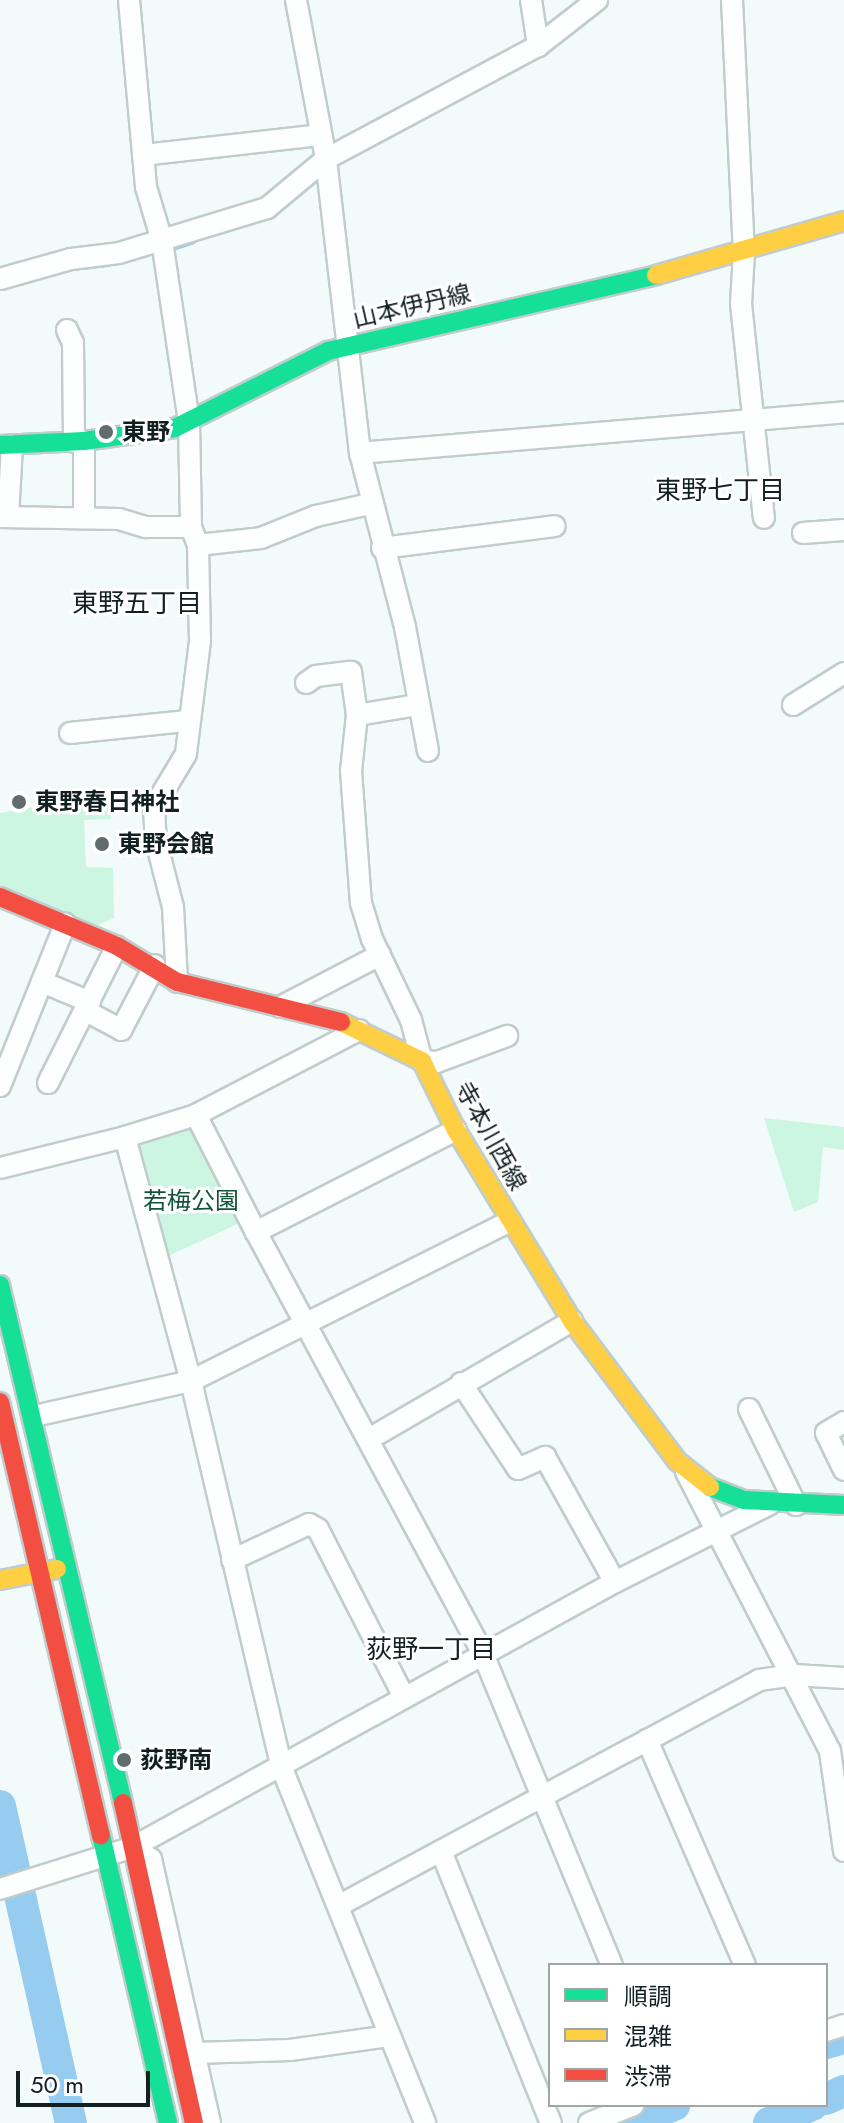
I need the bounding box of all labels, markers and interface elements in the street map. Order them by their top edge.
street label: 山本伊丹線 [350,278,474,334]
place label: 東野 [122,418,170,446]
marker: 東野 [97,423,115,441]
district label: 東野七丁目 [655,475,785,507]
district label: 東野五丁目 [72,588,202,620]
place label: 東野春日神社 [35,788,179,816]
marker: 東野春日神社 [10,793,28,811]
place label: 東野会館 [118,830,214,858]
marker: 東野会館 [93,835,111,853]
street label: 寺本川西線 [449,1077,533,1195]
park label: 若梅公園 [143,1187,239,1215]
district label: 荻野一丁目 [366,1634,496,1666]
place label: 荻野南 [140,1746,212,1774]
marker: 荻野南 [115,1751,133,1769]
legend [548,1963,828,2107]
text: 順調 [624,1979,672,2014]
text: 混雑 [624,2019,672,2054]
scale bar [20,2055,154,2105]
text: 渋滞 [624,2059,672,2094]
text: 50 m [30,2067,84,2102]

